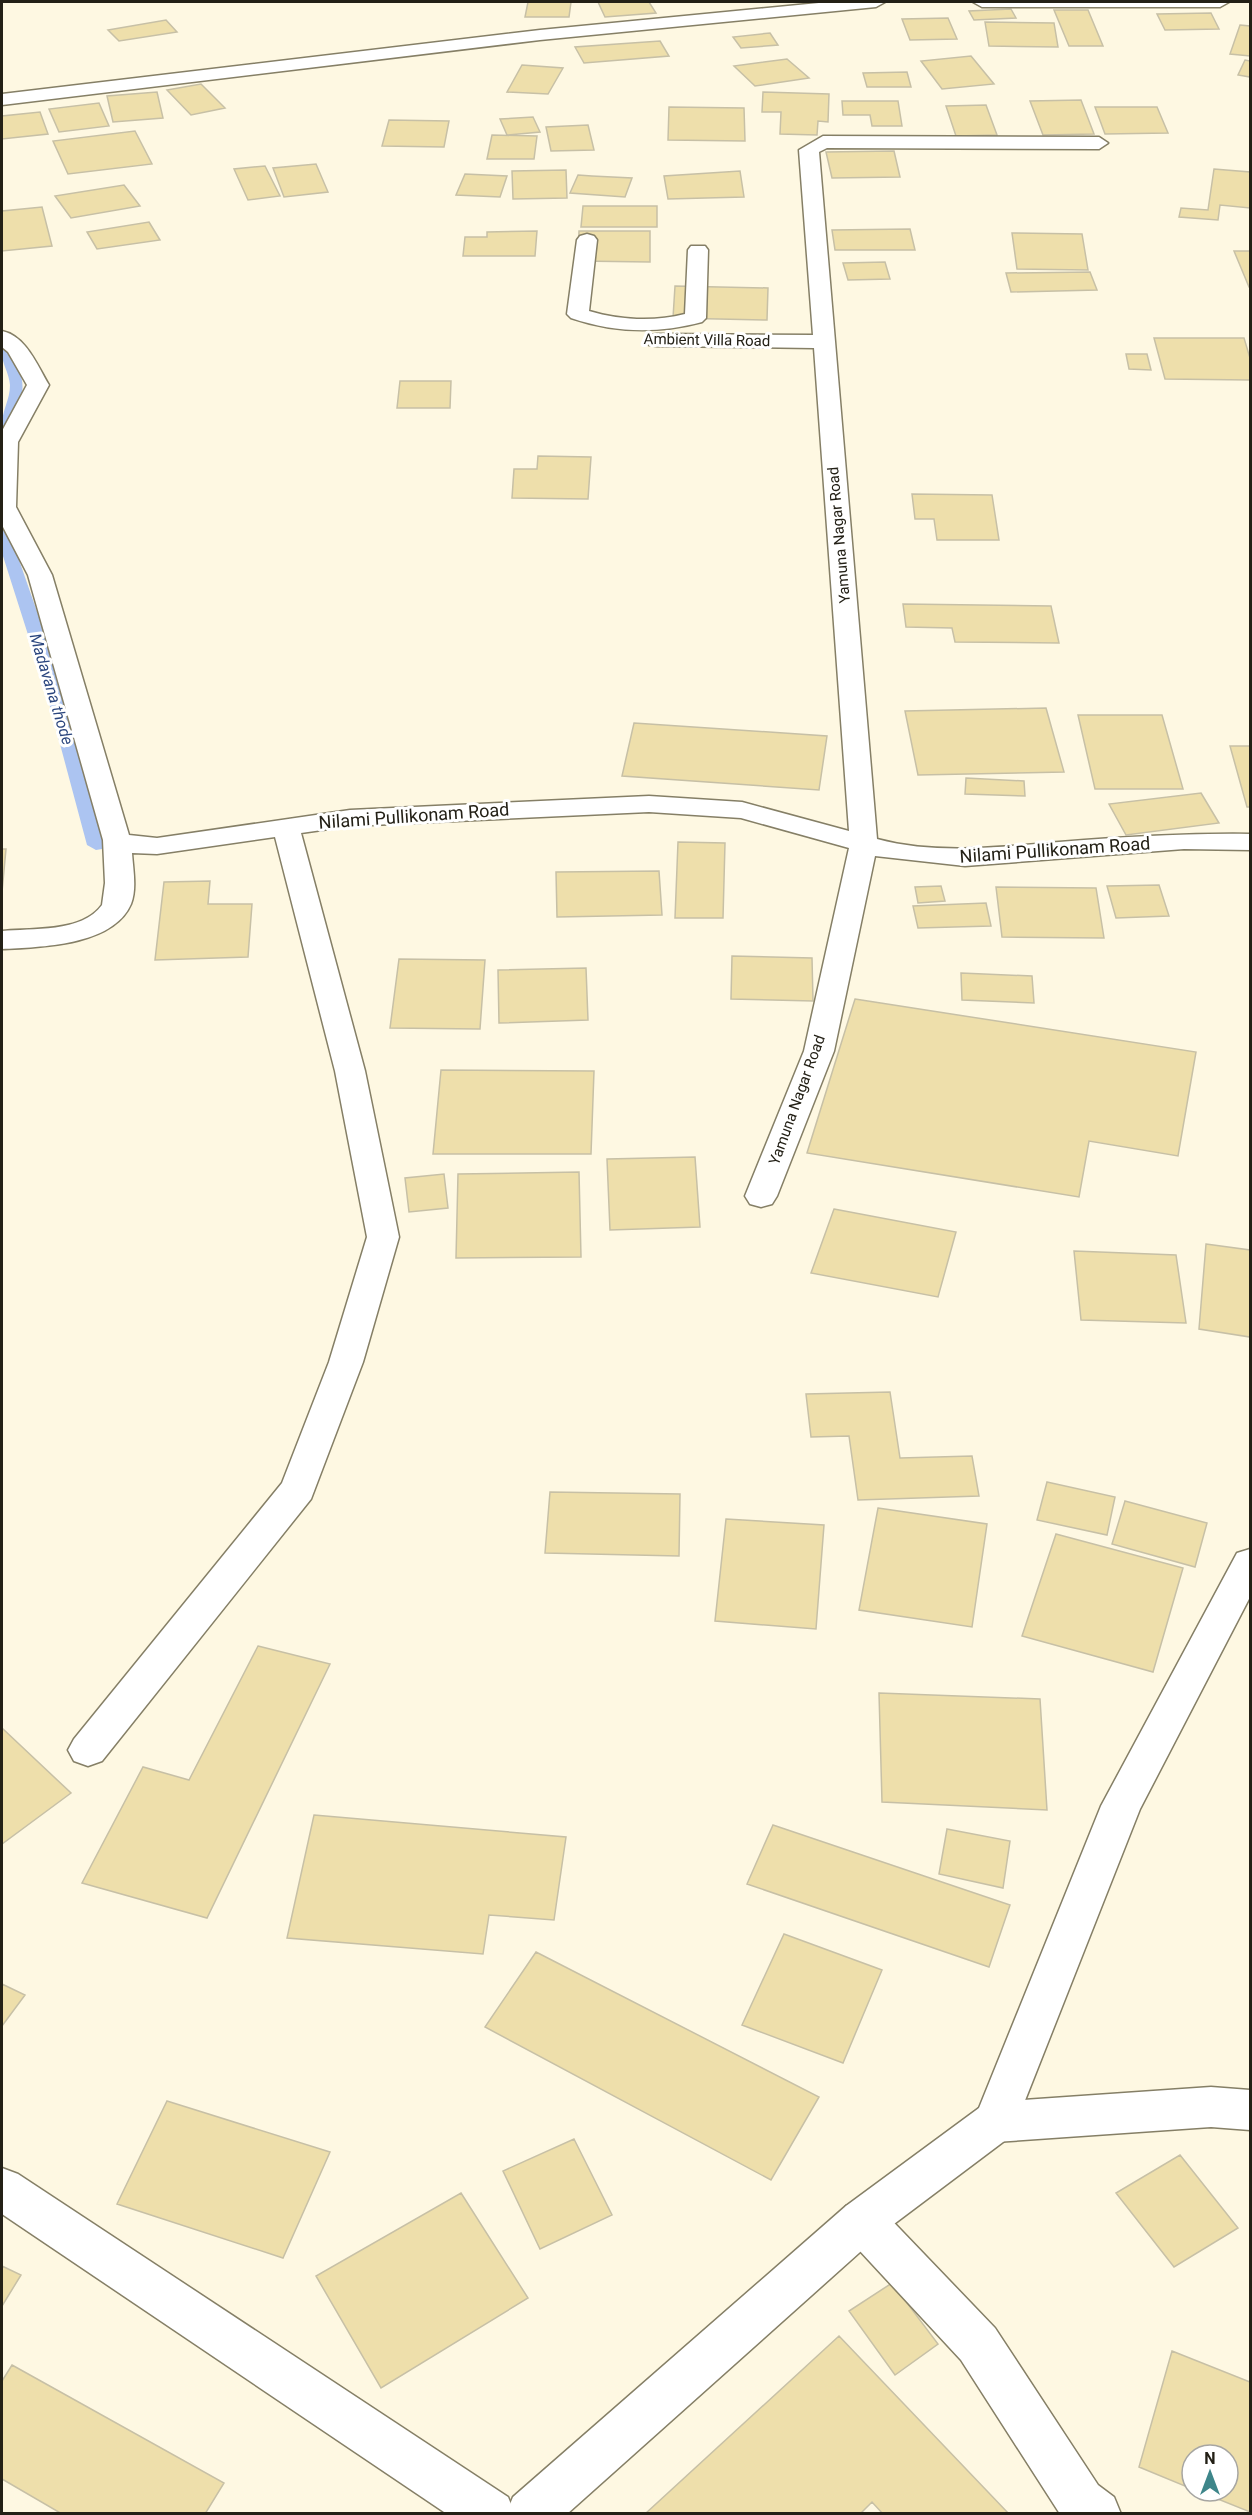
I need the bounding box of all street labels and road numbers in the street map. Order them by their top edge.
street label: Ambient Villa Road [644,330,770,350]
street label: Yamuna Nagar Road [824,466,854,604]
street label: Nilami Pullikonam Road [318,798,510,833]
street label: Nilami Pullikonam Road [959,832,1151,867]
street label: Yamuna Nagar Road [765,1033,829,1167]

